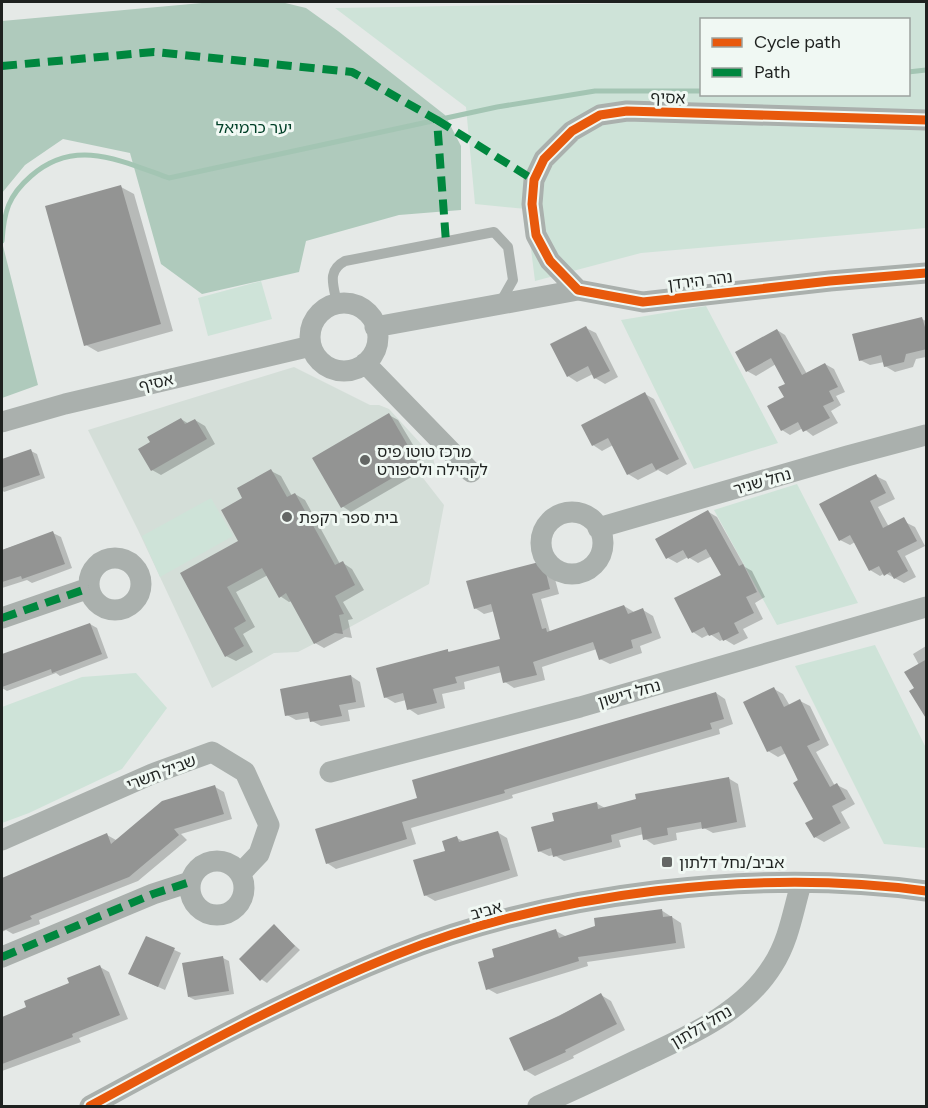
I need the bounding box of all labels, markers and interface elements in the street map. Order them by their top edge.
legend [700,18,910,96]
text: Cycle path [754,31,841,53]
text: Path [754,61,790,83]
street label: אסיף [650,87,686,108]
park label: יער כרמיאל [216,118,292,137]
street label: נהר הירדן [667,267,734,294]
street label: אסיף [137,369,175,396]
place label: מרכז טוטו פיס לקהילה ולספורט [377,442,488,479]
marker: מרכז טוטו פיס לקהילה ולספורט [358,453,372,467]
street label: נחל שניר [731,464,793,499]
place label: בית ספר רקפת [299,508,398,527]
marker: בית ספר רקפת [280,510,294,524]
street label: נחל דישון [596,676,663,711]
street label: שביל תשרי [124,751,199,794]
place label: אביב/נחל דלתון [679,853,784,872]
marker: אביב/נחל דלתון [660,855,674,869]
street label: אביב [468,897,504,924]
street label: נחל דלתון [668,1001,735,1051]

